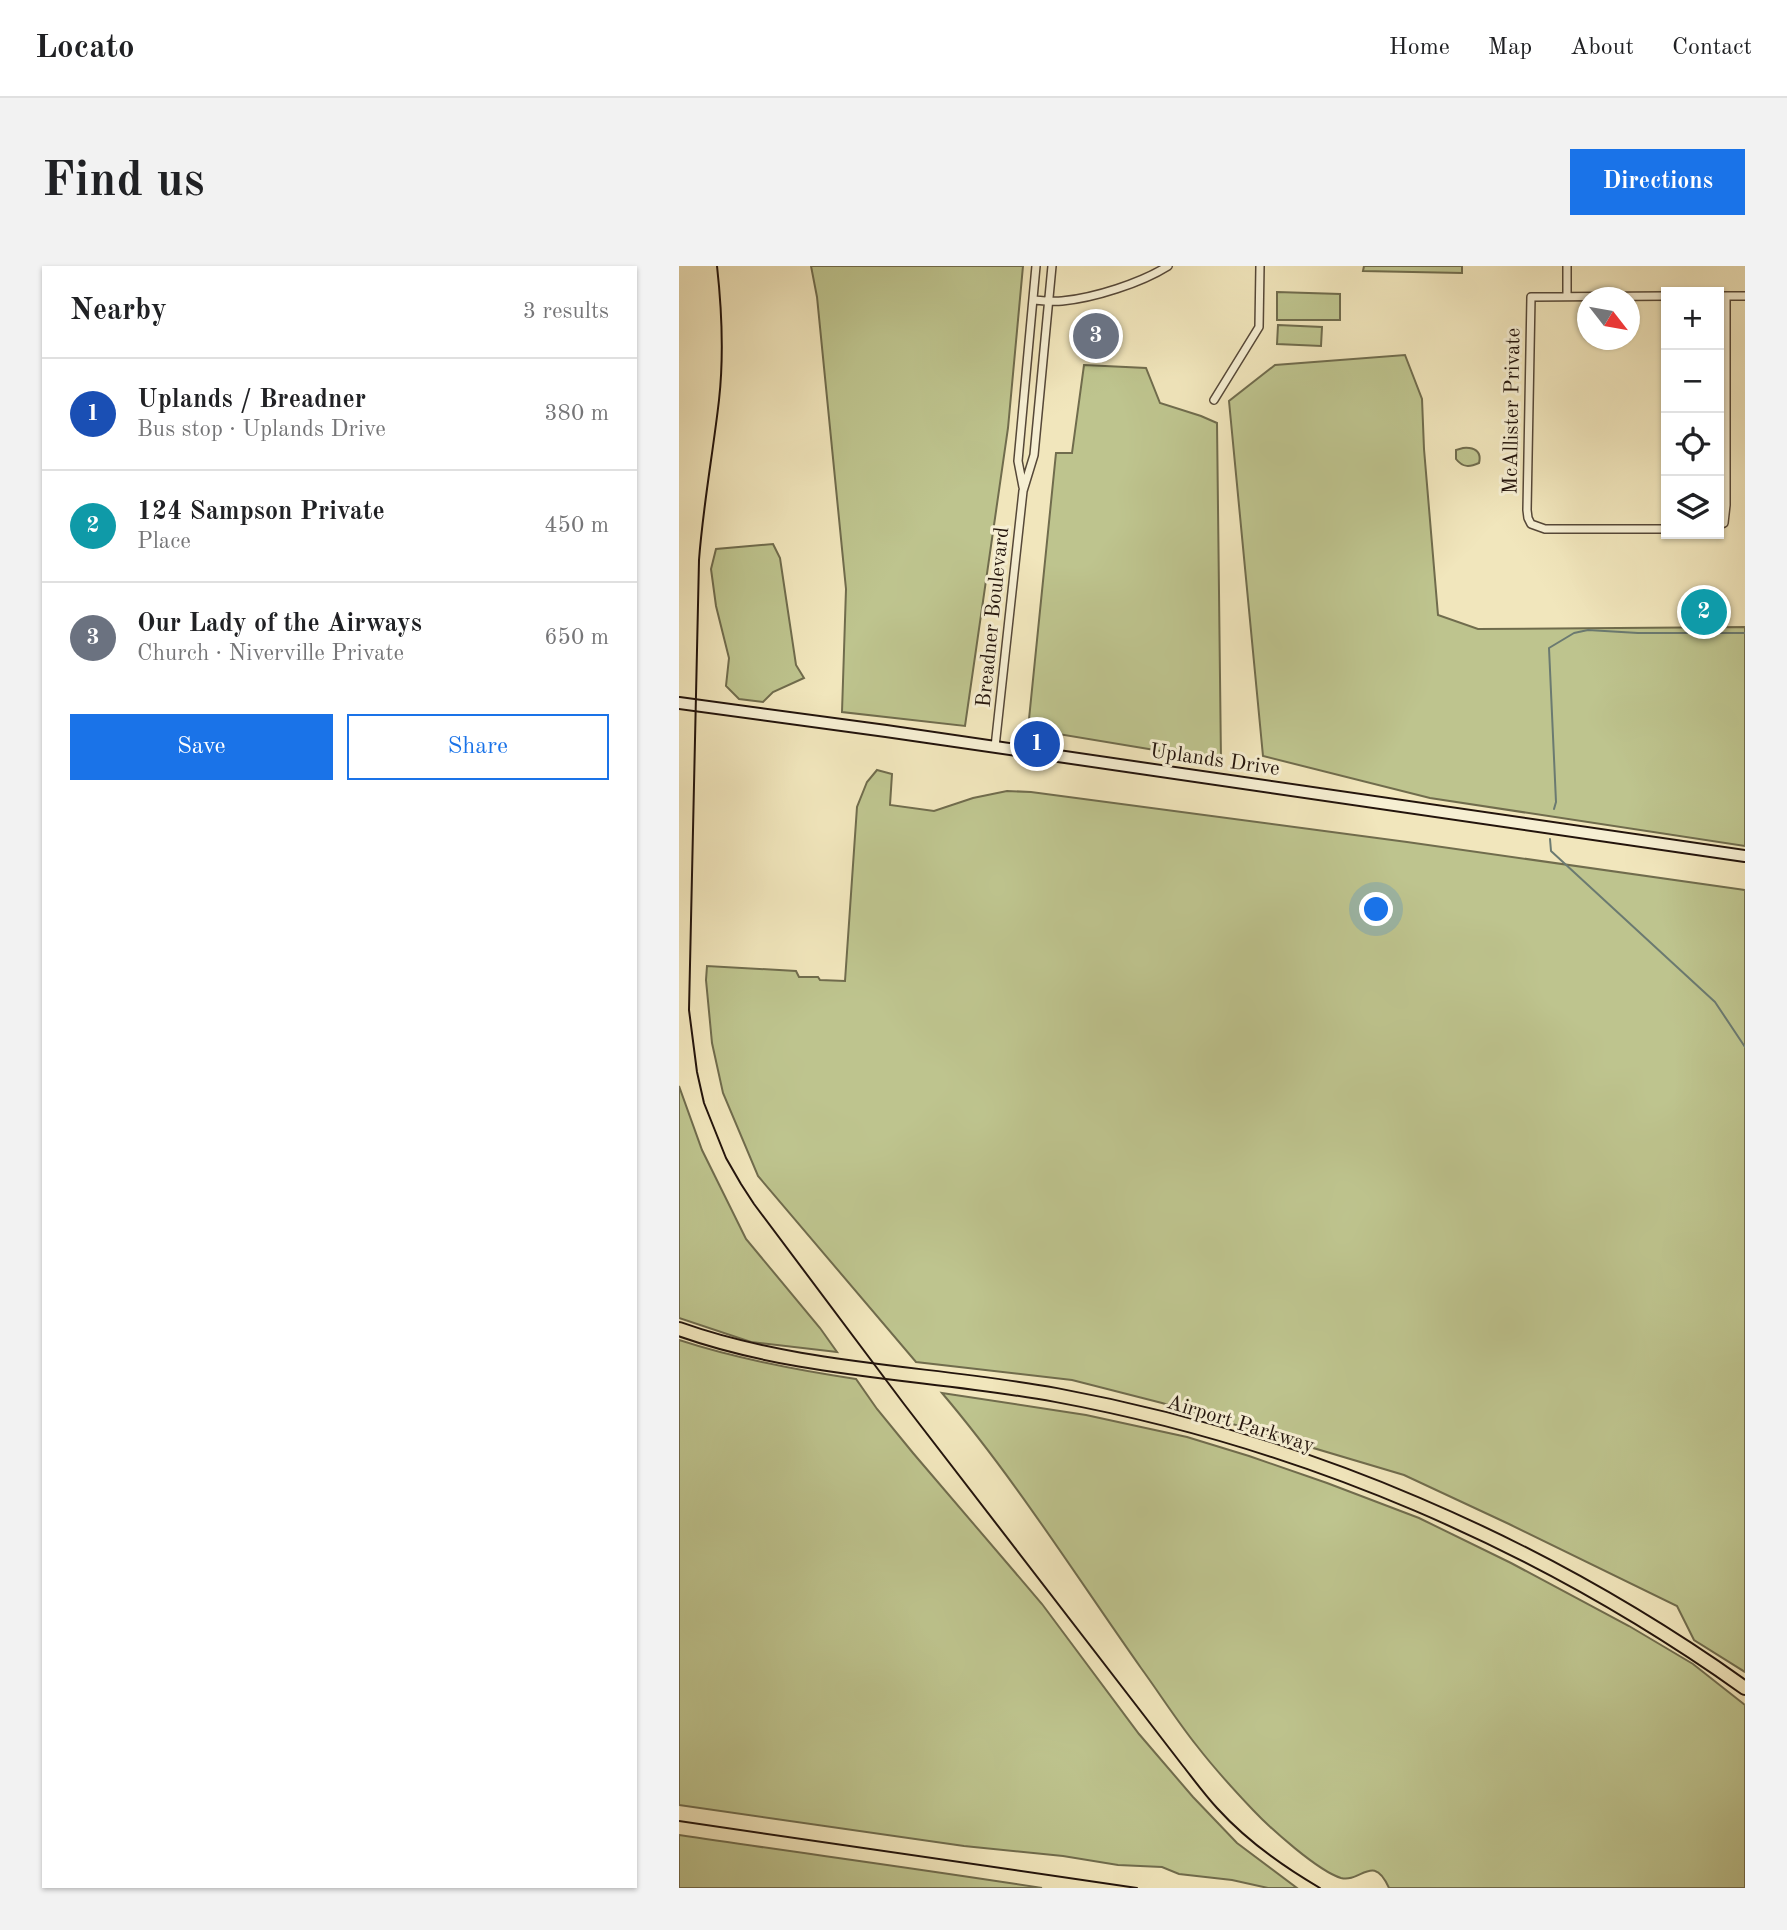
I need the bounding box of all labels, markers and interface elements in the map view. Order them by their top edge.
text: Locato [35,32,135,65]
text: Home [1389,36,1450,60]
text: Map [1488,36,1532,60]
text: About [1570,36,1634,60]
text: Contact [1672,36,1752,60]
button: Directions [1570,149,1745,215]
text: Find us [42,158,205,207]
north arrow [1577,287,1640,350]
map controls [1661,287,1724,539]
button: + [1661,287,1724,350]
text: Nearby [70,296,167,326]
text: 3 results [523,300,609,323]
pin: 3 [1073,310,1119,362]
street label: McAllister Private [1501,327,1524,495]
button: − [1661,350,1724,413]
text: Uplands / Breadner [137,387,366,413]
text: 1 [86,402,100,425]
text: 380 m [544,402,609,425]
button: locate [1661,413,1724,476]
text: Bus stop · Uplands Drive [137,418,386,441]
button: layers [1661,476,1724,539]
text: 124 Sampson Private [137,499,385,525]
text: 2 [86,514,100,537]
text: 450 m [544,514,609,537]
street label: Breadner Boulevard [974,526,1013,708]
text: Place [137,530,191,553]
pin: 2 [1681,586,1727,638]
text: Our Lady of the Airways [137,611,422,637]
text: 3 [86,626,100,649]
text: 650 m [544,626,609,649]
text: Church · Niverville Private [137,642,404,665]
button: Save [70,714,333,780]
button: Share [347,714,609,780]
pin: 1 [1014,718,1060,770]
street label: Uplands Drive [1148,741,1281,780]
your location [1359,892,1393,926]
street label: Airport Parkway [1164,1392,1317,1457]

